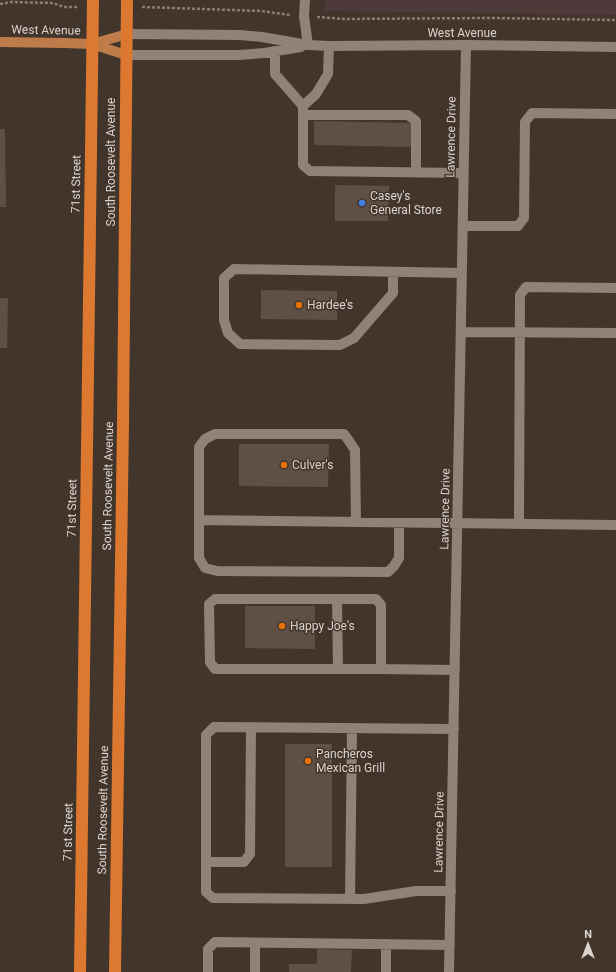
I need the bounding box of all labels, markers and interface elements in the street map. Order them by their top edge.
street label: West Avenue [11,22,81,38]
street label: West Avenue [427,26,497,40]
street label: Lawrence Drive [443,96,459,178]
street label: South Roosevelt Avenue [104,98,118,226]
street label: 71st Street [68,155,84,213]
place label: Casey's General Store [370,189,442,217]
marker: Casey's General Store [357,198,367,208]
place label: Hardee's [307,298,353,312]
marker: Hardee's [294,300,304,310]
street label: South Roosevelt Avenue [100,421,116,551]
place label: Culver's [292,458,333,472]
marker: Culver's [279,460,289,470]
street label: Lawrence Drive [437,468,453,550]
street label: 71st Street [64,479,80,537]
place label: Happy Joe's [290,619,355,633]
marker: Happy Joe's [277,621,287,631]
street label: South Roosevelt Avenue [95,745,111,875]
place label: Pancheros Mexican Grill [316,747,385,775]
marker: Pancheros Mexican Grill [303,756,313,766]
street label: Lawrence Drive [431,791,447,873]
street label: 71st Street [60,803,76,861]
north arrow [568,924,608,964]
text: N [584,928,592,941]

